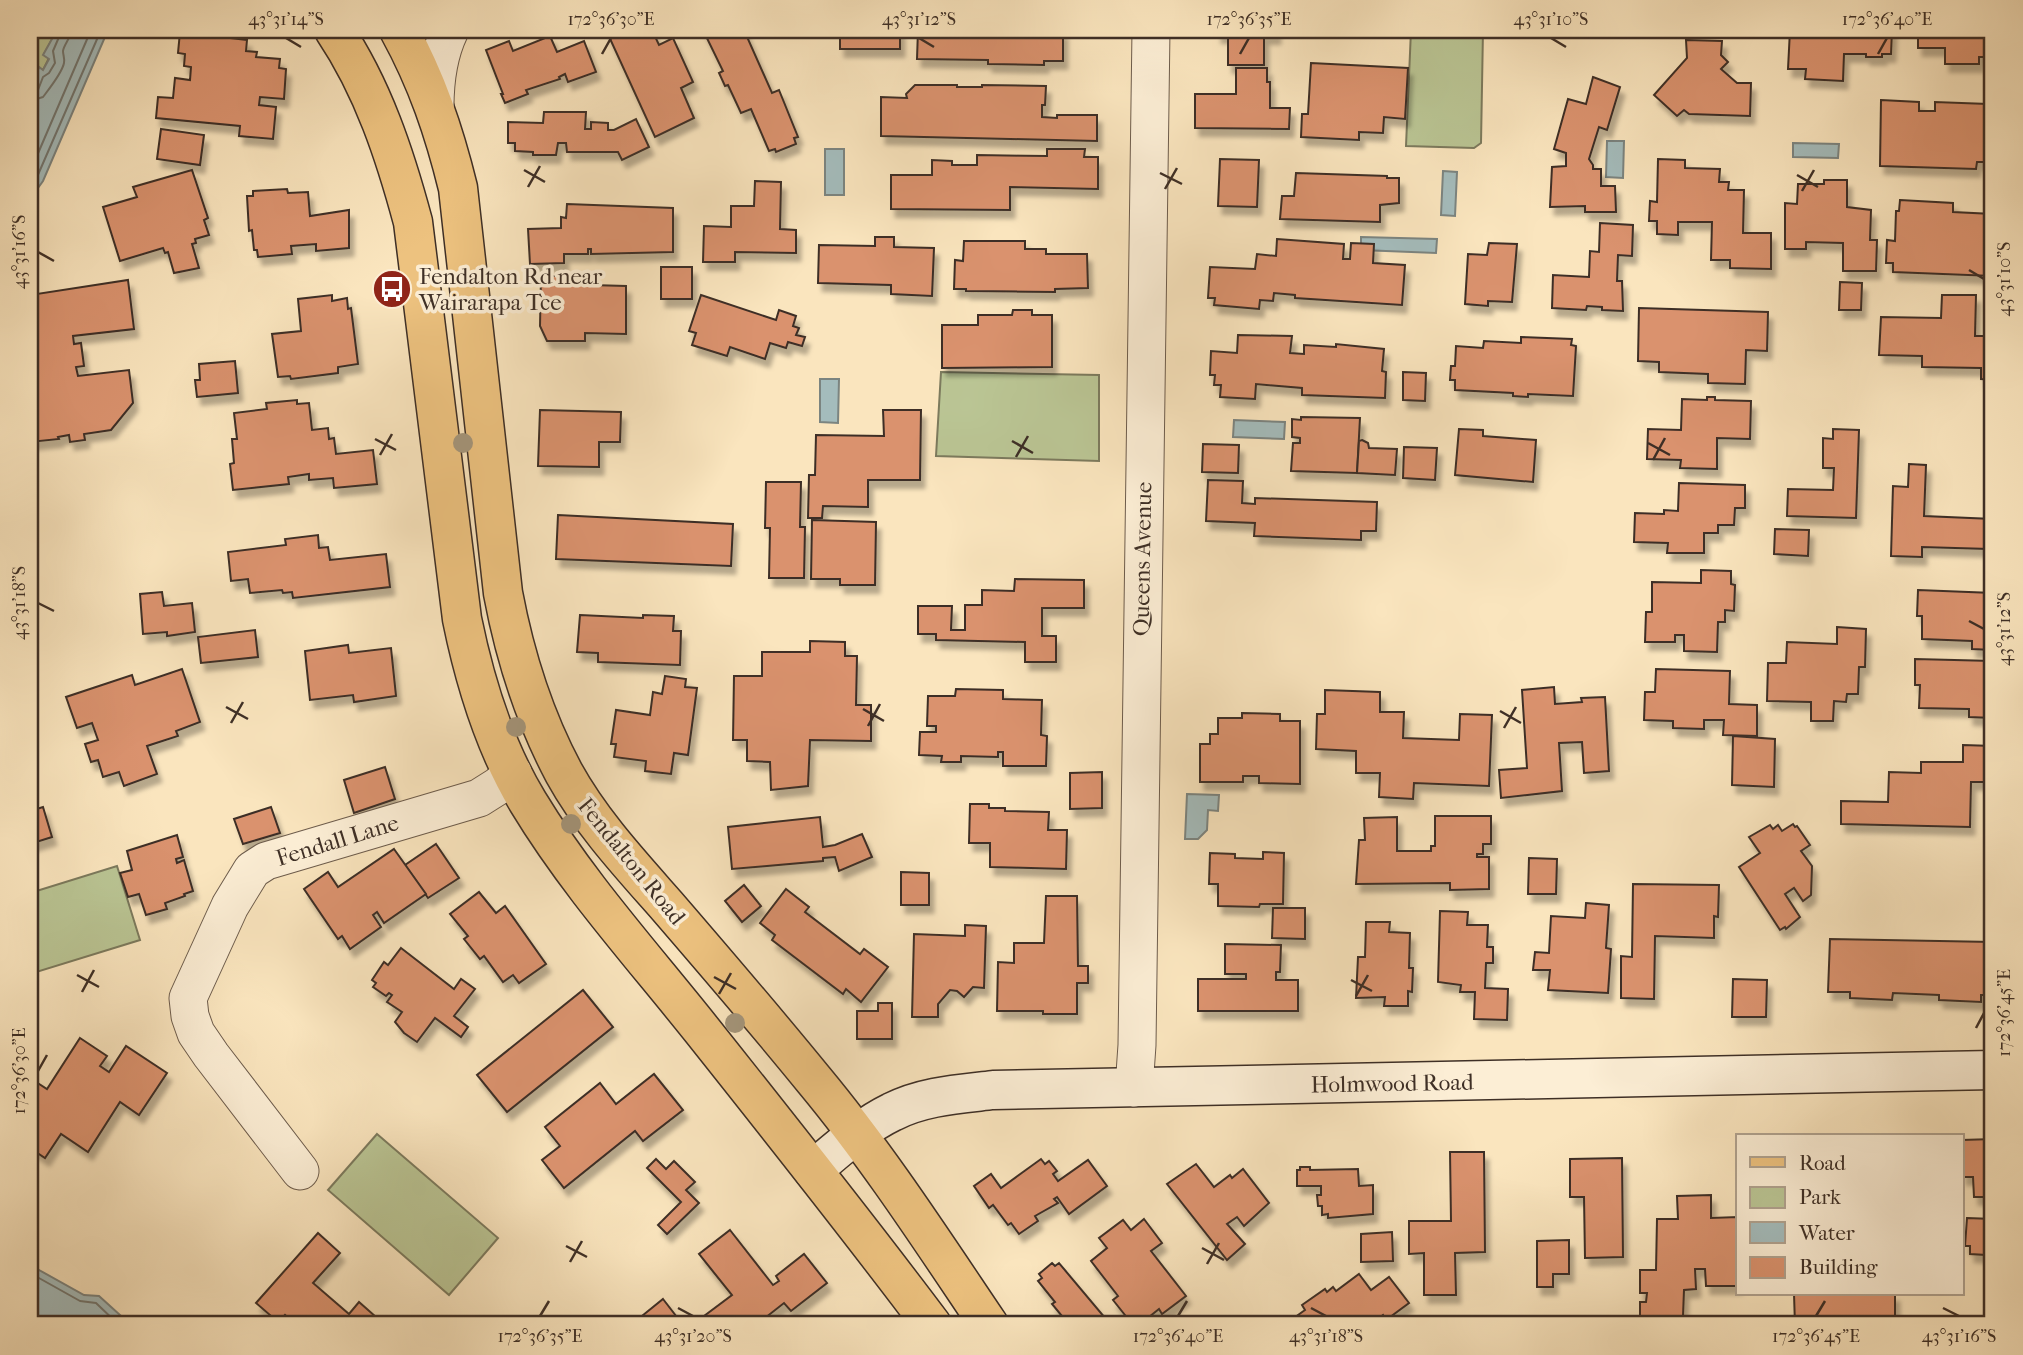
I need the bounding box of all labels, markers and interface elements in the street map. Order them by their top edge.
text: 43°31'14"S [248,9,324,30]
text: 172°36'30"E [567,9,655,30]
text: 43°31'12"S [882,9,956,30]
text: 172°36'35"E [1207,9,1292,30]
text: 43°31'10"S [1514,9,1588,30]
text: 172°36'40"E [1842,9,1932,30]
text: 43°31'16"S [9,215,30,289]
text: 43°31'10"S [1994,242,2015,316]
place label: Fendalton Rd near Wairarapa Tce [418,263,602,316]
bus stop icon: Fendalton Rd near Wairarapa Tce [371,268,413,310]
street label: Queens Avenue [1128,482,1157,636]
text: 43°31'18"S [9,566,30,640]
text: 43°31'12"S [1994,592,2015,666]
street label: Fendalton Road [572,792,691,931]
street label: Fendall Lane [273,809,402,872]
text: 172°36'45"E [1994,969,2015,1057]
text: 172°36'30"E [9,1027,30,1115]
street label: Holmwood Road [1310,1069,1474,1098]
legend [1736,1134,1964,1296]
text: Road [1799,1151,1846,1175]
text: Park [1799,1185,1841,1209]
text: Water [1798,1221,1855,1245]
text: Building [1799,1255,1878,1279]
text: 172°36'35"E [498,1326,583,1347]
text: 43°31'20"S [654,1326,732,1347]
text: 172°36'40"E [1133,1326,1223,1347]
text: 43°31'18"S [1289,1326,1363,1347]
text: 172°36'45"E [1772,1326,1860,1347]
text: 43°31'16"S [1922,1326,1996,1347]

